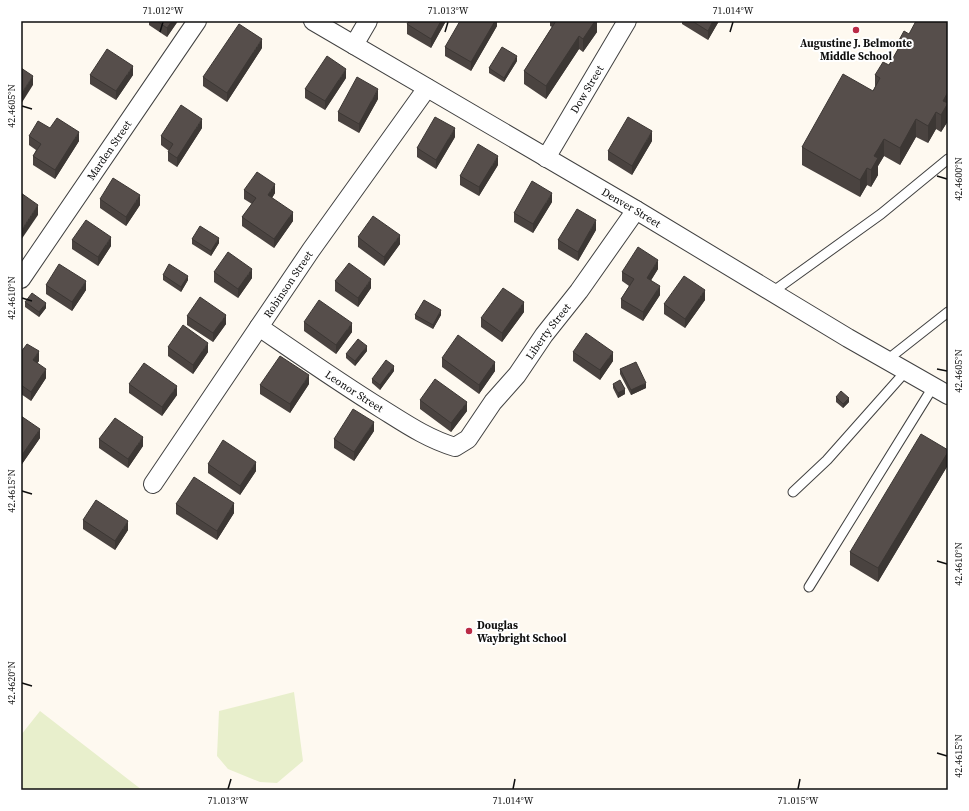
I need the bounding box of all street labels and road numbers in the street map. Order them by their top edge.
street label: Dow Street [567,62,607,116]
street label: Marden Street [84,117,135,183]
street label: Denver Street [599,185,664,232]
street label: Robinson Street [260,248,317,321]
street label: Liberty Street [522,300,575,363]
street label: Leonor Street [322,367,386,416]

